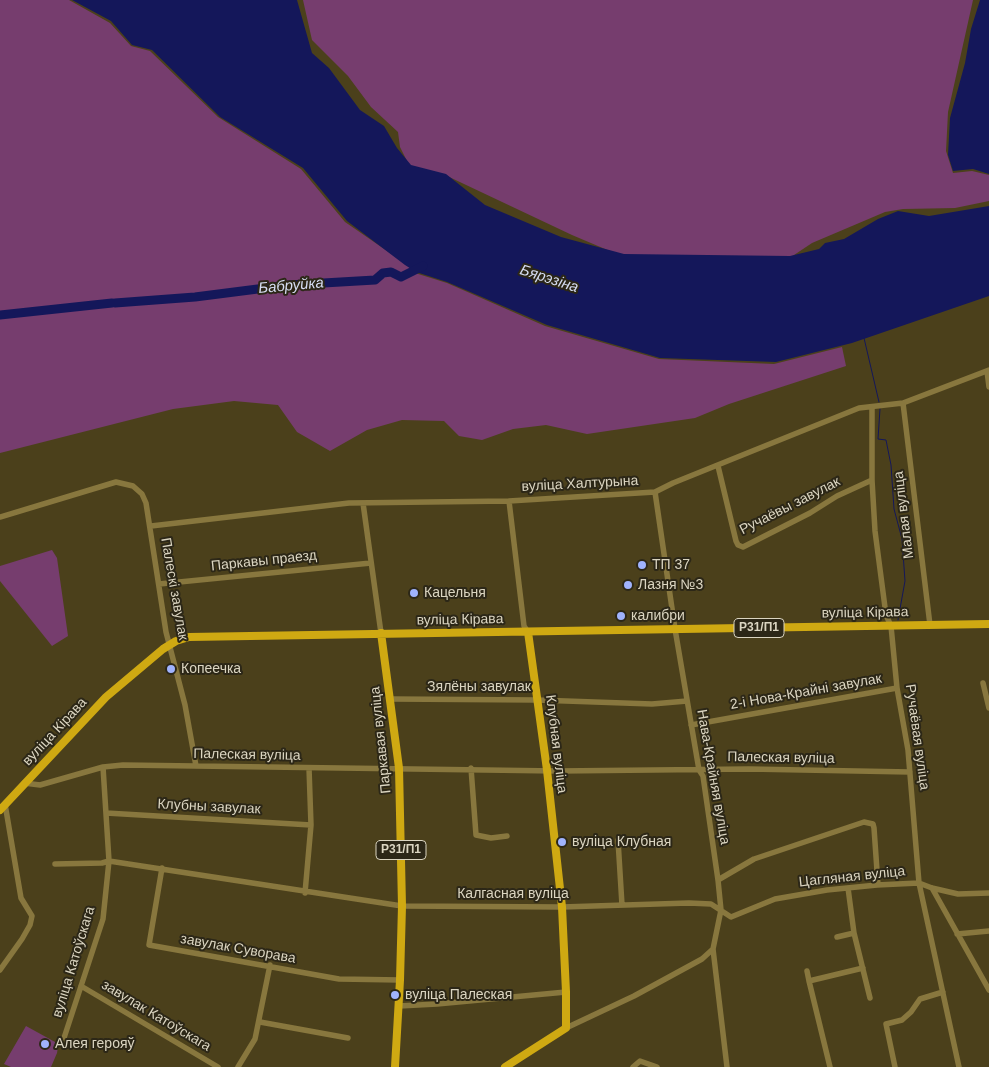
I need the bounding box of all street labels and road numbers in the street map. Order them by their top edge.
street label: Малая вуліца [890,470,918,560]
street label: вуліца Халтурына [521,473,639,495]
street label: Ручаёвы завулак [737,473,843,539]
street label: Палескі завулак [157,536,191,642]
street label: Паркавы праезд [210,547,318,575]
street label: вуліца Кірава [822,604,908,622]
street label: вуліца Кірава [417,611,503,629]
road number: Р31/П1 [734,618,784,638]
street label: 2-і Нова-Крайні завулак [729,670,883,714]
street label: Зялёны завулак [427,679,531,695]
street label: Ручаёвая вуліца [901,683,933,791]
street label: Паркавая вуліца [367,686,395,794]
street label: Клубная вуліца [542,694,570,794]
street label: вуліца Кірава [19,695,91,769]
street label: Нава-Крайняя вуліца [693,708,733,846]
street label: Палеская вуліца [193,746,301,764]
street label: Палеская вуліца [727,749,835,767]
street label: Клубны завулак [157,796,261,818]
road number: Р31/П1 [376,840,426,860]
street label: Цагляная вуліца [798,863,906,891]
street label: Калгасная вуліца [457,886,569,902]
street label: вуліца Катоўскага [49,904,99,1020]
street label: завулак Суворава [179,931,297,967]
street label: завулак Катоўскага [98,977,214,1055]

